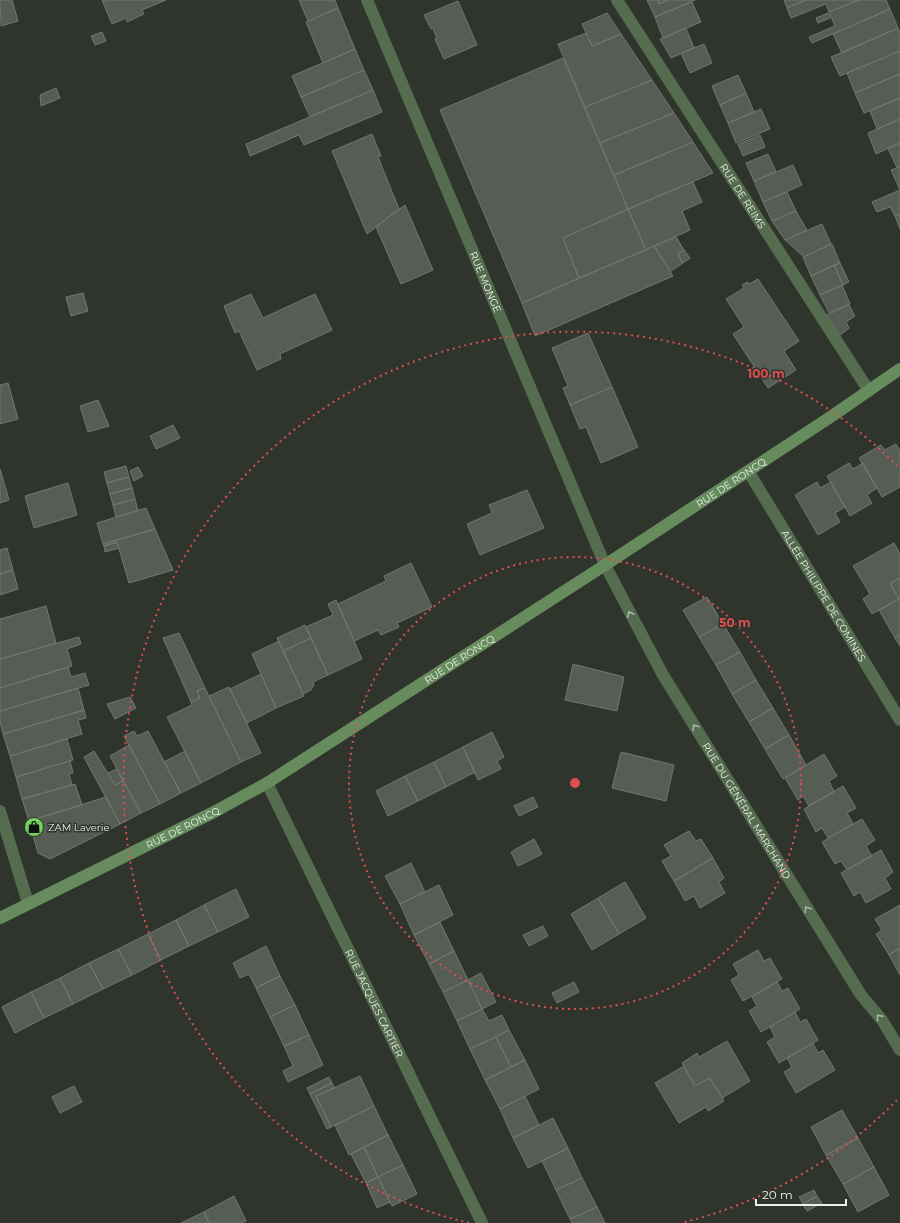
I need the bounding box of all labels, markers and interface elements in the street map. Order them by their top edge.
street label: RUE DE REIMS [718,161,769,231]
street label: RUE MONGE [467,250,505,315]
text: 100 m [748,366,784,381]
street label: RUE DE RONCQ [693,454,769,510]
street label: ALLÉE PHILIPPE DE COMINES [779,527,869,664]
one-way arrow [627,611,635,618]
text: 50 m [719,615,751,630]
street label: RUE DE RONCQ [422,631,497,686]
one-way arrow [692,724,699,731]
street label: RUE DU GÉNÉRAL MARCHAND [700,740,794,881]
centre of rings [568,776,582,790]
street label: RUE DE RONCQ [144,803,223,851]
shop icon: ZAM Laverie [23,816,45,838]
place label: ZAM Laverie [48,821,110,834]
one-way arrow [805,906,812,913]
street label: RUE JACQUES CARTIER [343,947,407,1059]
one-way arrow [877,1015,884,1022]
scale bar [756,1181,846,1207]
text: 20 m [762,1187,793,1202]

